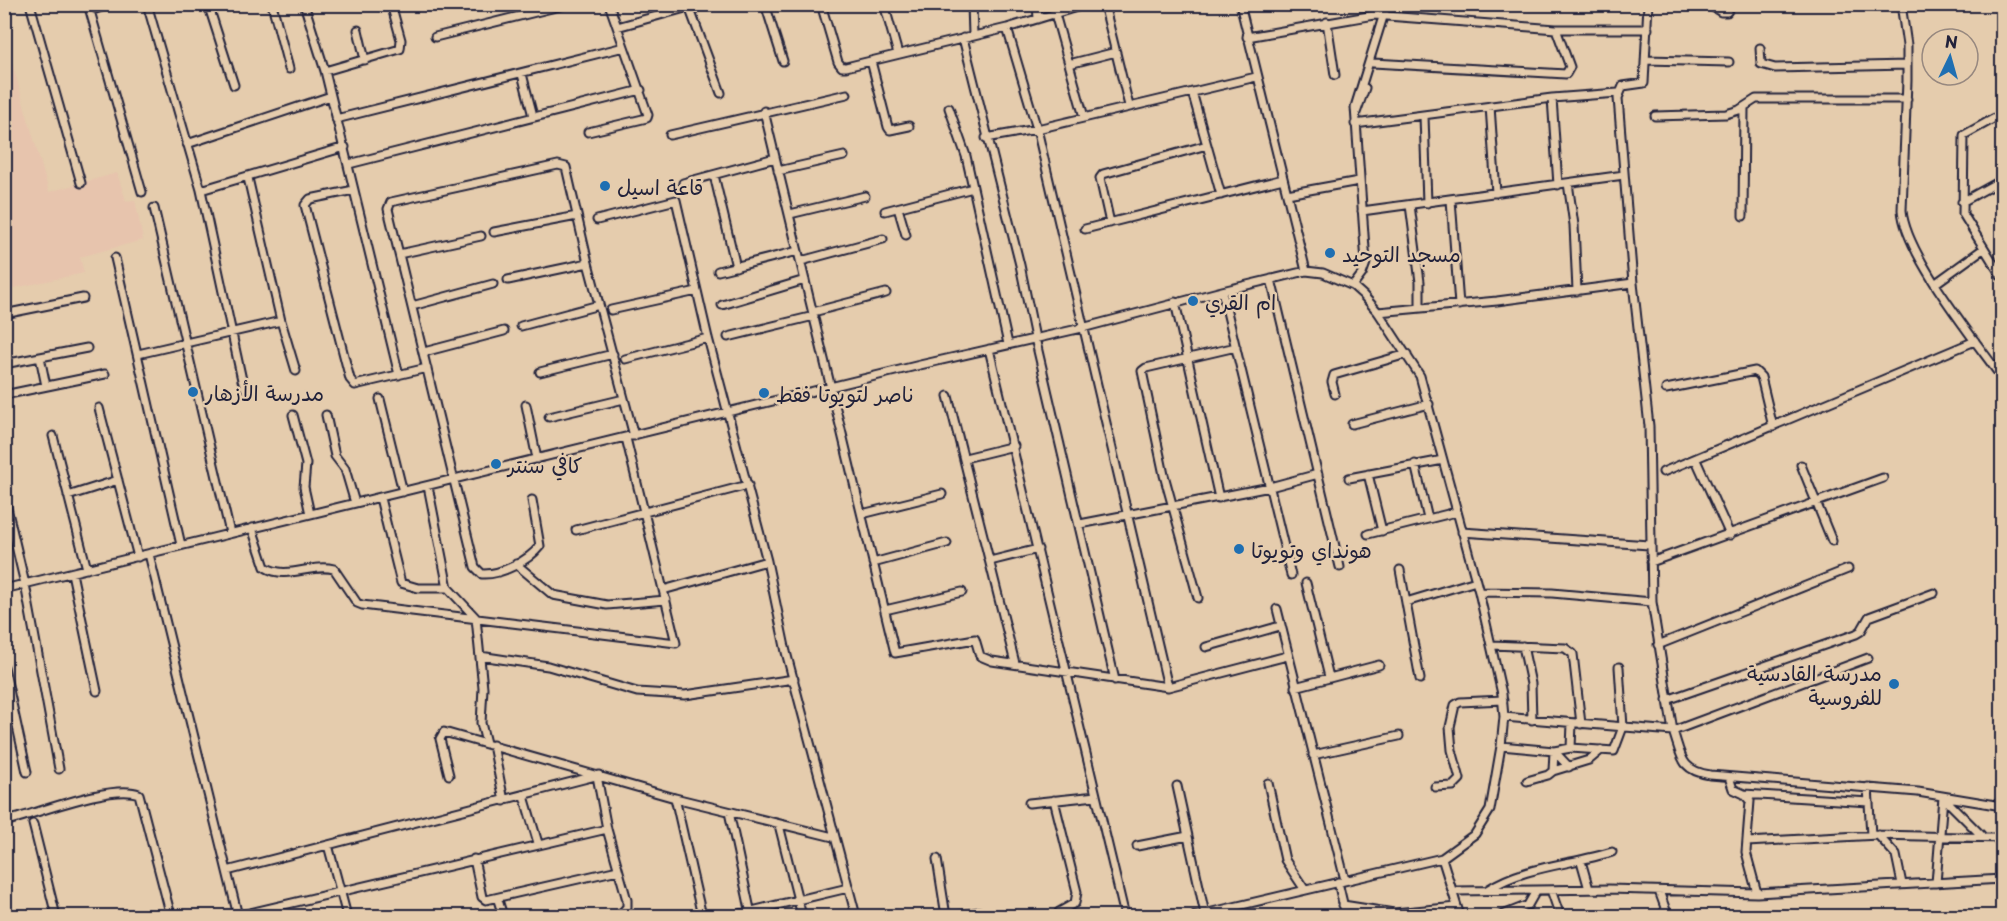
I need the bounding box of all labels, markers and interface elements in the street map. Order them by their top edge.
north arrow [1920,27,1980,87]
text: N [1944,29,1959,54]
place label: قاعة اسيل [617,170,704,202]
marker: قاعة اسيل [598,179,612,193]
place label: مسجد التوحيد [1342,237,1461,269]
marker: مسجد التوحيد [1323,246,1337,260]
place label: ام القري [1205,285,1276,319]
marker: ام القري [1186,294,1200,308]
place label: مدرسة الأزهار [204,376,324,408]
place label: ناصر لتويوتا فقط [776,377,915,409]
marker: مدرسة الأزهار [186,385,200,399]
marker: ناصر لتويوتا فقط [757,386,771,400]
place label: كافي سنتر [506,448,582,481]
marker: كافي سنتر [489,457,503,471]
place label: هونداي وتويوتا [1251,533,1372,566]
marker: هونداي وتويوتا [1232,542,1246,556]
place label: مدرسة القادسية للفروسية [1747,656,1882,712]
marker: مدرسة القادسية للفروسية [1887,677,1901,691]

